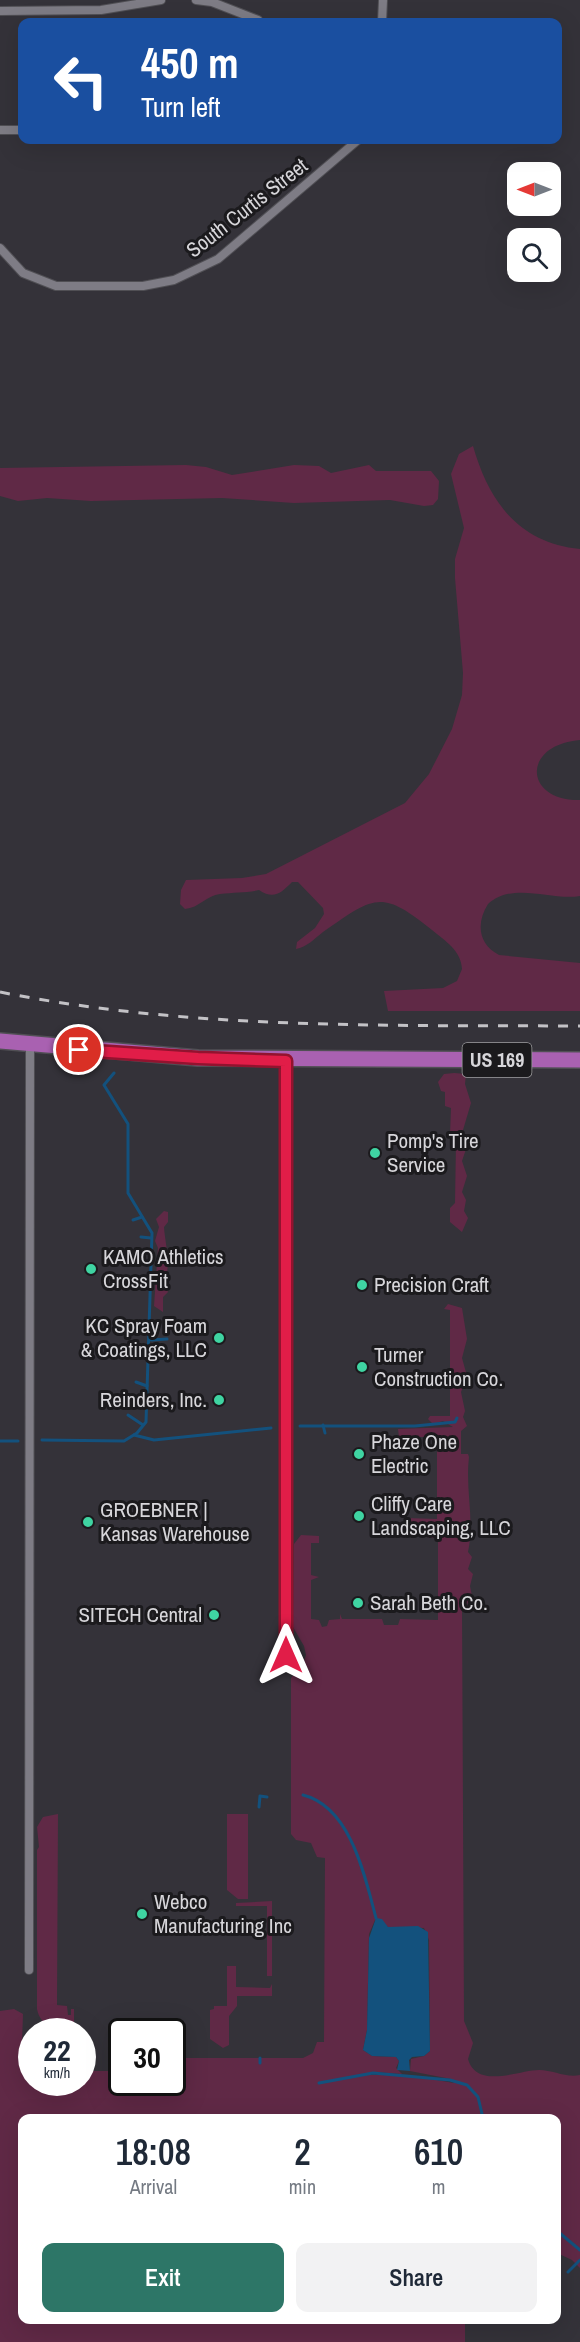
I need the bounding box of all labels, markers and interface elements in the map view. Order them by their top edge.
text: 450 m [141,35,239,91]
icon: left [42,42,120,120]
text: Turn left [141,89,220,125]
street label: South Curtis Street [180,151,313,264]
north arrow [507,162,561,216]
map controls [507,162,561,282]
button: search [507,228,561,282]
pin [53,1024,104,1075]
icon: arrive [62,1033,95,1066]
road number: US 169 [462,1043,532,1077]
place label: Pomp's Tire Service [387,1126,479,1179]
marker: Pomp's Tire Service [368,1146,382,1160]
place label: KAMO Athletics CrossFit [103,1242,224,1295]
marker: KAMO Athletics CrossFit [84,1262,98,1276]
place label: Precision Craft [374,1270,489,1299]
marker: Precision Craft [355,1278,369,1292]
place label: KC Spray Foam & Coatings, LLC [81,1311,207,1364]
marker: KC Spray Foam & Coatings, LLC [212,1331,226,1345]
place label: Turner Construction Co. [374,1340,503,1393]
marker: Turner Construction Co. [355,1360,369,1374]
place label: Reinders, Inc. [100,1385,207,1414]
marker: Reinders, Inc. [212,1393,226,1407]
place label: Phaze One Electric [371,1427,457,1480]
marker: Phaze One Electric [352,1447,366,1461]
place label: Cliffy Care Landscaping, LLC [371,1489,511,1542]
place label: GROEBNER | Kansas Warehouse [100,1495,250,1548]
marker: Cliffy Care Landscaping, LLC [352,1509,366,1523]
marker: GROEBNER | Kansas Warehouse [81,1515,95,1529]
place label: Sarah Beth Co. [370,1588,488,1617]
marker: Sarah Beth Co. [351,1596,365,1610]
place label: SITECH Central [79,1600,202,1629]
marker: SITECH Central [207,1608,221,1622]
position arrow [254,1623,318,1687]
place label: Webco Manufacturing Inc [154,1887,292,1940]
marker: Webco Manufacturing Inc [135,1907,149,1921]
speed limit sign: 30 [108,2018,186,2096]
text: 22 [43,2030,71,2070]
text: km/h [44,2062,70,2083]
text: 18:08 [116,2128,191,2176]
text: 2 [294,2128,311,2176]
text: 610 [414,2128,463,2176]
text: Arrival [130,2173,177,2200]
text: min [289,2173,316,2200]
text: m [432,2173,445,2200]
button: Exit [42,2243,284,2312]
button: Share [296,2243,537,2312]

